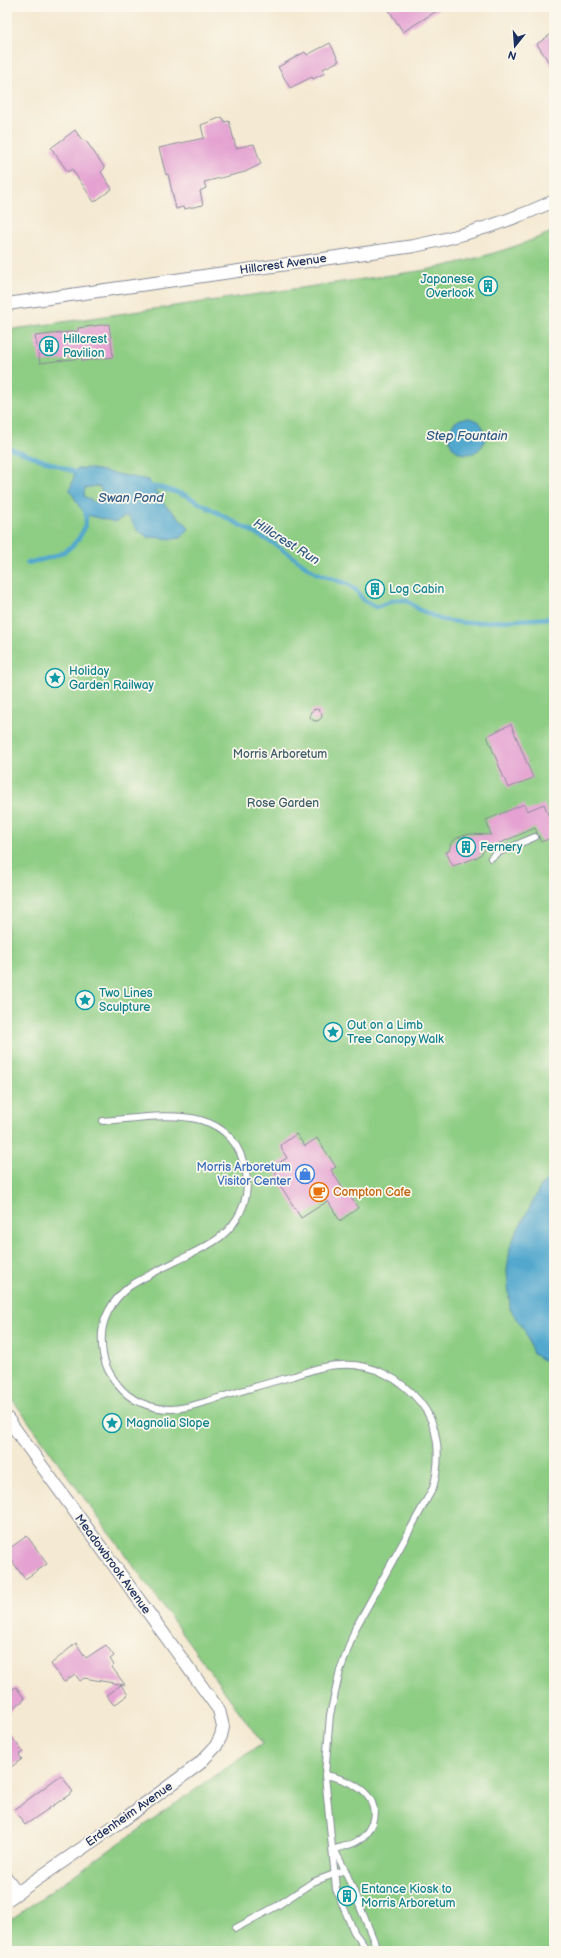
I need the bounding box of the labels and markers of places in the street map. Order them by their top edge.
place label: Japanese Overlook [420,272,474,301]
building icon: Japanese Overlook [477,275,499,297]
place label: Hillcrest Pavilion [63,332,107,361]
building icon: Hillcrest Pavilion [38,335,60,357]
building icon: Log Cabin [364,578,386,600]
place label: Log Cabin [389,582,444,597]
place label: Holiday Garden Railway [69,664,154,693]
place icon: Holiday Garden Railway [44,667,66,689]
building icon: Fernery [455,836,477,858]
place label: Fernery [480,840,523,855]
place label: Two Lines Sculpture [99,986,153,1015]
place icon: Two Lines Sculpture [74,989,96,1011]
place label: Out on a Limb Tree Canopy Walk [347,1018,444,1047]
place icon: Out on a Limb Tree Canopy Walk [322,1021,344,1043]
place label: Morris Arboretum Visitor Center [196,1160,292,1189]
shop icon: Morris Arboretum Visitor Center [294,1163,316,1185]
cafe icon: Compton Cafe [308,1181,330,1203]
place label: Compton Cafe [333,1185,411,1200]
place icon: Magnolia Slope [101,1412,123,1434]
place label: Magnolia Slope [126,1416,210,1431]
place label: Entance Kiosk to Morris Arboretum [361,1882,456,1911]
building icon: Entance Kiosk to Morris Arboretum [336,1885,358,1907]

